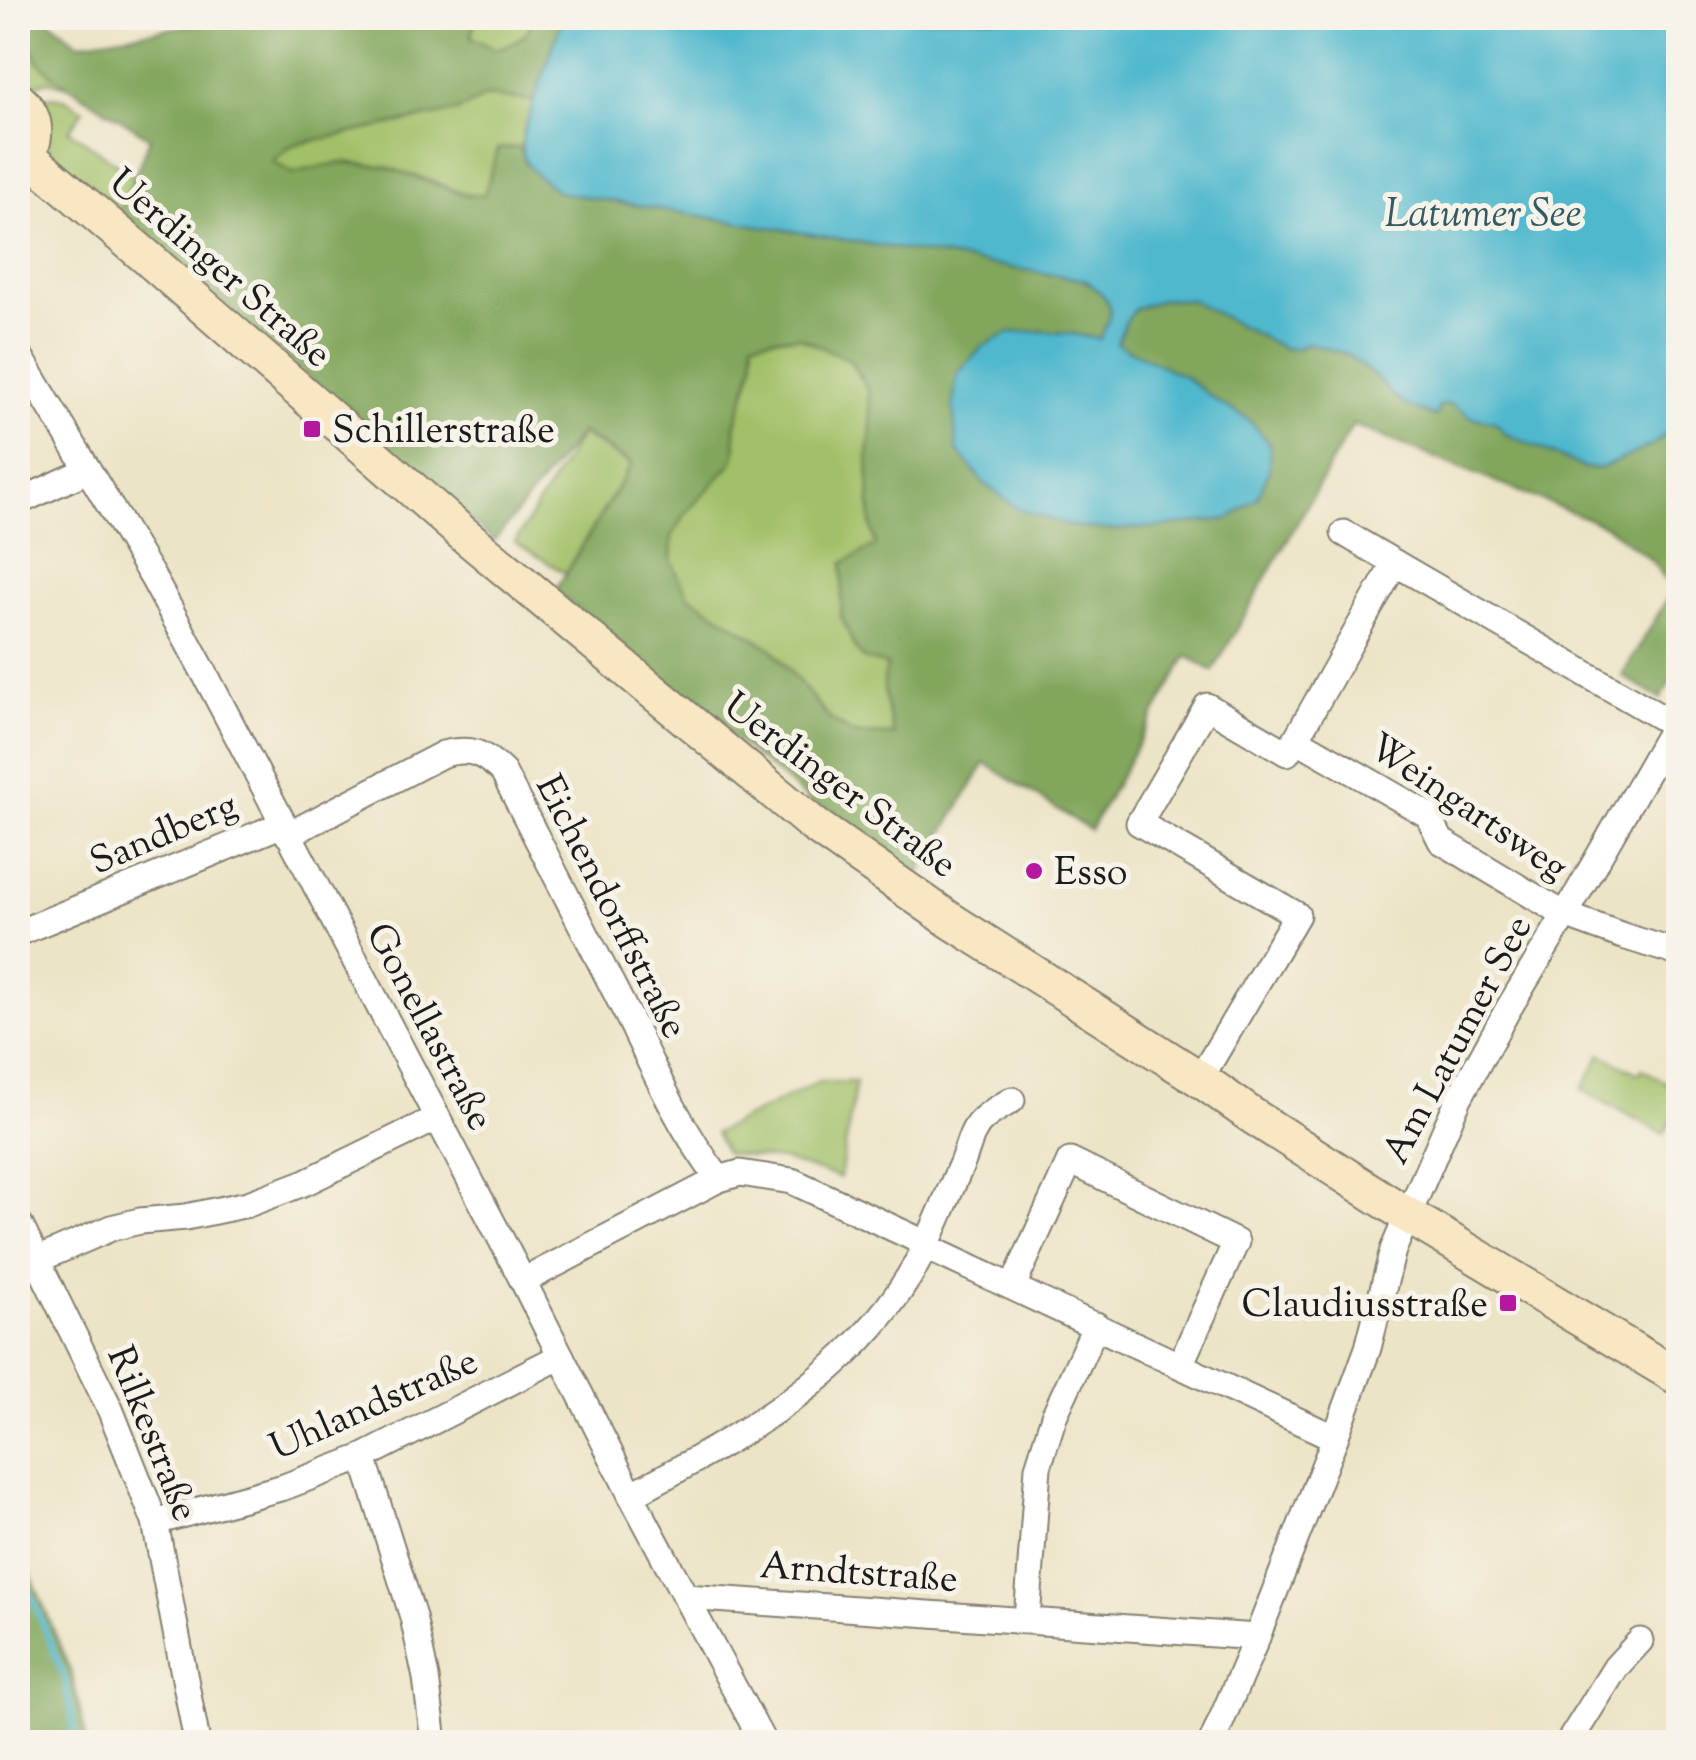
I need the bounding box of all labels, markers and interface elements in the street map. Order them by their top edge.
street label: Uerdinger Straße [95,158,342,382]
water label: Latumer See [1384,188,1582,245]
place label: Schillerstraße [332,406,555,460]
marker: Schillerstraße [301,418,323,440]
street label: Uerdinger Straße [710,681,967,893]
street label: Weingartsweg [1356,723,1577,896]
street label: Eichendorffstraße [520,767,699,1049]
street label: Sandberg [83,780,247,891]
place label: Esso [1054,848,1128,902]
marker: Esso [1023,860,1045,882]
street label: Am Latumer See [1371,907,1548,1175]
street label: Gonellastraße [350,915,505,1141]
place label: Claudiusstraße [1242,1280,1488,1334]
marker: Claudiusstraße [1497,1292,1519,1314]
street label: Uhlandstraße [262,1337,487,1477]
street label: Rilkestraße [91,1339,210,1530]
street label: Arndtstraße [758,1541,959,1609]

